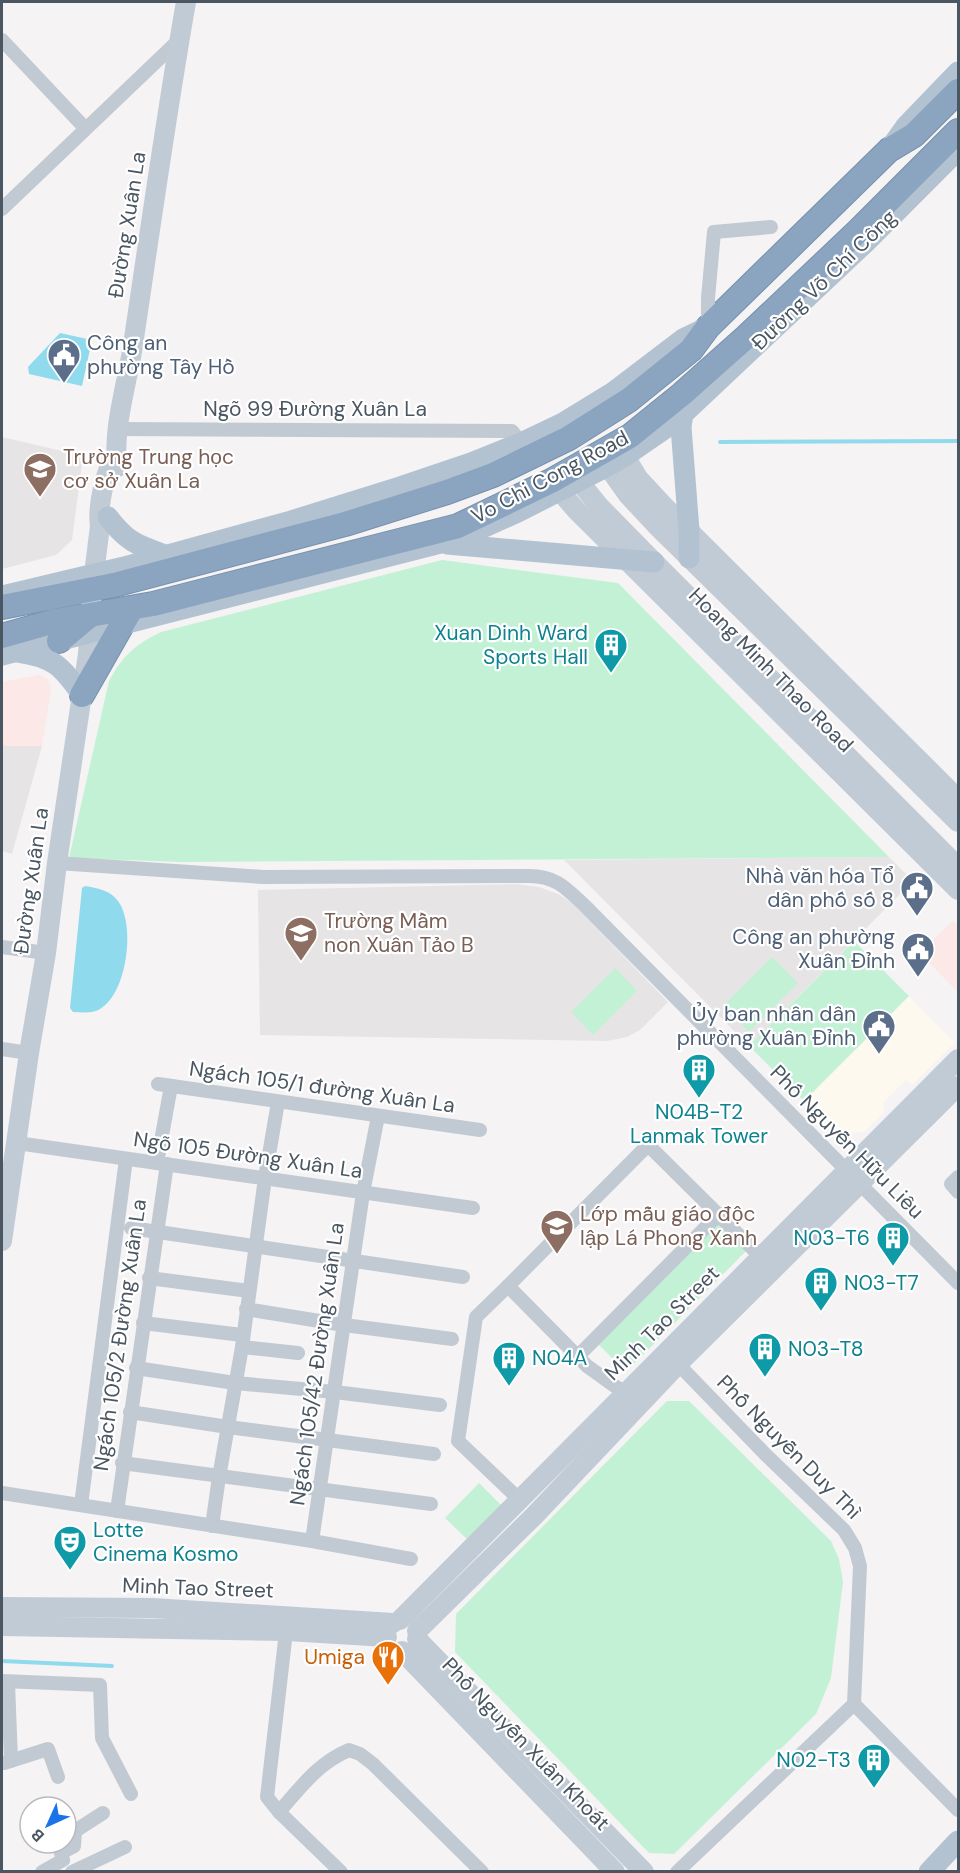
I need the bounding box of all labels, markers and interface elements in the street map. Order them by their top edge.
street label: Đường Xuân La [102,150,152,300]
street label: Đường Võ Chí Công [745,203,903,357]
place label: Công an phường Tây Hồ [87,329,235,381]
public building icon: Công an phường Tây Hồ [46,337,82,384]
street label: Ngõ 99 Đường Xuân La [203,395,427,423]
street label: Vo Chi Cong Road [467,424,633,530]
place label: Trường Trung học cơ sở Xuân La [63,443,234,495]
school or university icon: Trường Trung học cơ sở Xuân La [22,451,58,498]
street label: Hoang Minh Thao Road [683,582,859,758]
place label: Xuan Dinh Ward Sports Hall [434,619,588,671]
building icon: Xuan Dinh Ward Sports Hall [593,627,629,674]
street label: Đường Xuân La [7,806,55,956]
place label: Nhà văn hóa Tổ dân phố số 8 [746,862,894,914]
public building icon: Nhà văn hóa Tổ dân phố số 8 [899,870,935,917]
place label: Trường Mầm non Xuân Tảo B [324,907,474,959]
school or university icon: Trường Mầm non Xuân Tảo B [283,915,319,962]
place label: Công an phường Xuân Đỉnh [732,923,895,975]
public building icon: Công an phường Xuân Đỉnh [900,931,936,978]
place label: Ủy ban nhân dân phường Xuân Đỉnh [677,1000,856,1052]
public building icon: Ủy ban nhân dân phường Xuân Đỉnh [861,1008,897,1055]
building icon: N04B-T2 Lanmak Tower [681,1052,717,1099]
street label: Ngách 105/1 đường Xuân La [187,1054,457,1120]
street label: Phố Nguyễn Hữu Liêu [764,1059,930,1225]
place label: N04B-T2 Lanmak Tower [630,1098,768,1150]
street label: Ngõ 105 Đường Xuân La [132,1125,364,1185]
street label: Ngách 105/2 Đường Xuân La [87,1197,153,1473]
place label: Lớp mẫu giáo độc lập Lá Phong Xanh [580,1200,757,1252]
school or university icon: Lớp mẫu giáo độc lập Lá Phong Xanh [539,1208,575,1255]
building icon: N03-T6 [875,1220,911,1267]
street label: Ngách 105/42 Đường Xuân La [283,1221,351,1507]
place label: N03-T6 [793,1224,870,1252]
street label: Minh Tao Street [598,1259,726,1387]
building icon: N03-T7 [803,1265,839,1312]
place label: N03-T7 [844,1269,919,1297]
building icon: N03-T8 [747,1331,783,1378]
place label: N03-T8 [788,1335,863,1363]
building icon: N04A [491,1340,527,1387]
place label: N04A [532,1344,588,1372]
street label: Phố Nguyễn Duy Thì [711,1369,867,1525]
place label: Lotte Cinema Kosmo [93,1516,239,1568]
theatre icon: Lotte Cinema Kosmo [52,1524,88,1571]
street label: Minh Tao Street [122,1571,274,1605]
restaurant icon: Umiga [370,1639,406,1686]
place label: Umiga [304,1643,365,1671]
street label: Phố Nguyễn Xuân Khoát [436,1651,616,1837]
building icon: N02-T3 [856,1742,892,1789]
place label: N02-T3 [776,1746,851,1774]
north arrow [18,1795,78,1855]
text: B [27,1824,49,1846]

